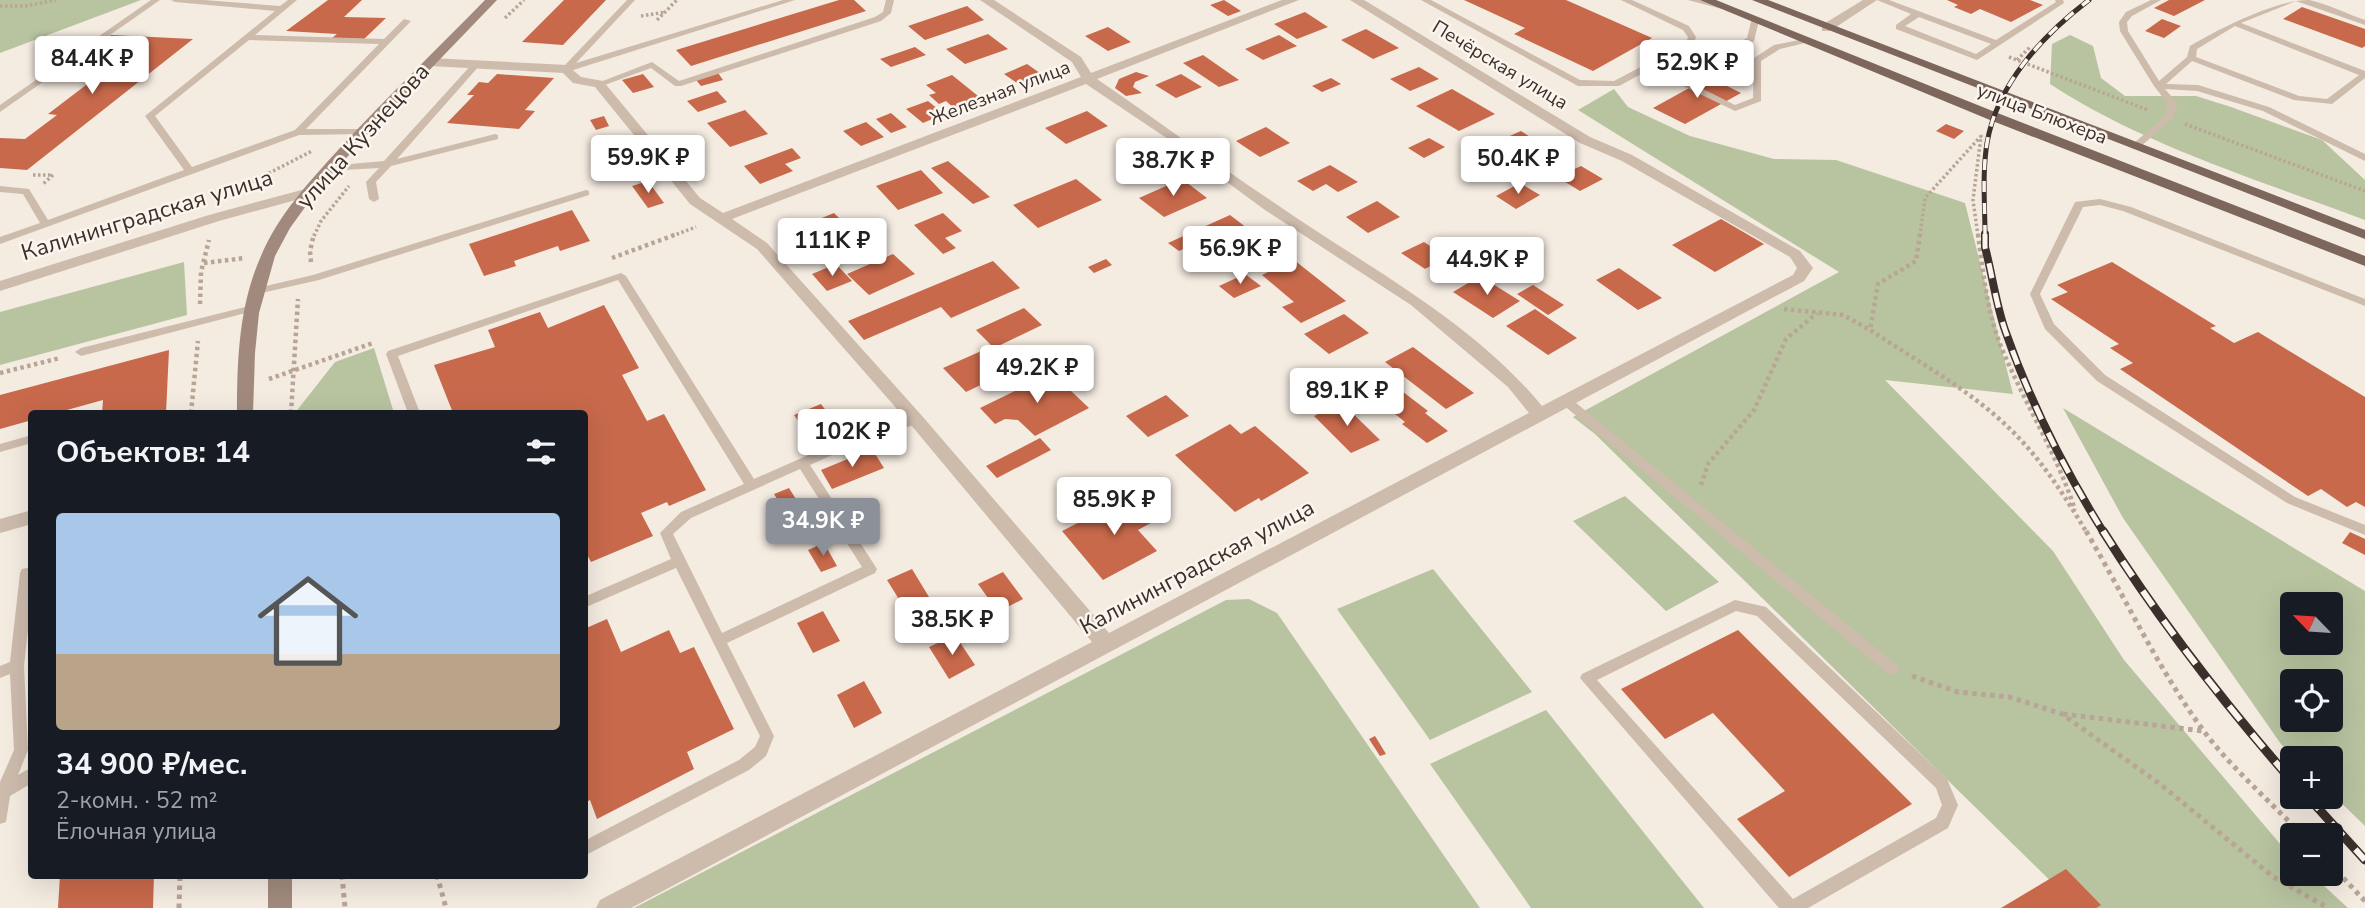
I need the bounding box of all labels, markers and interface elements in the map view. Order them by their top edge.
street label: Печёрская улица [1427,14,1573,116]
pin: 84.4K ₽ [27,36,157,96]
pin: 52.9K ₽ [1632,41,1762,100]
text: 84.4K ₽ [51,43,133,74]
text: 52.9K ₽ [1656,47,1738,78]
street label: Железная улица [926,54,1074,132]
street label: улица Кузнецова [289,57,437,215]
street label: улица Блюхера [1973,77,2111,151]
pin: 59.9K ₽ [583,136,713,195]
pin: 50.4K ₽ [1453,136,1583,196]
pin: 38.7K ₽ [1108,138,1238,198]
text: 59.9K ₽ [607,142,689,173]
text: 50.4K ₽ [1477,143,1559,174]
text: 38.7K ₽ [1132,145,1214,176]
street label: Калининградская улица [17,162,277,268]
pin: 111K ₽ [775,218,889,278]
text: 111K ₽ [794,225,870,256]
pin: 56.9K ₽ [1175,226,1305,286]
text: 56.9K ₽ [1199,233,1281,264]
pin: 44.9K ₽ [1422,238,1552,297]
text: 44.9K ₽ [1446,244,1528,275]
pin: 49.2K ₽ [972,346,1102,405]
text: 49.2K ₽ [996,352,1078,383]
pin: 89.1K ₽ [1282,368,1412,428]
text: 89.1K ₽ [1306,375,1388,406]
pin: 102K ₽ [795,410,909,469]
text: 102K ₽ [814,416,890,447]
text: Объектов: 14 [56,432,250,473]
icon: filters [522,433,560,471]
pin: 85.9K ₽ [1049,477,1179,537]
text: 85.9K ₽ [1073,484,1155,515]
street label: Калининградская улица [1074,492,1320,642]
pin: 34.9K ₽ [758,498,888,558]
text: 34.9K ₽ [782,505,864,536]
icon: home [245,558,371,684]
north arrow [2280,592,2343,654]
map controls [2280,592,2343,886]
pin: 38.5K ₽ [887,598,1017,657]
text: 38.5K ₽ [911,604,993,635]
button: locate [2280,669,2343,732]
text: 34 900 ₽/мес. [56,744,247,785]
button: + [2280,746,2343,809]
text: 2-комн. · 52 m² [56,785,218,816]
text: Ёлочная улица [56,816,217,847]
button: − [2280,823,2343,886]

